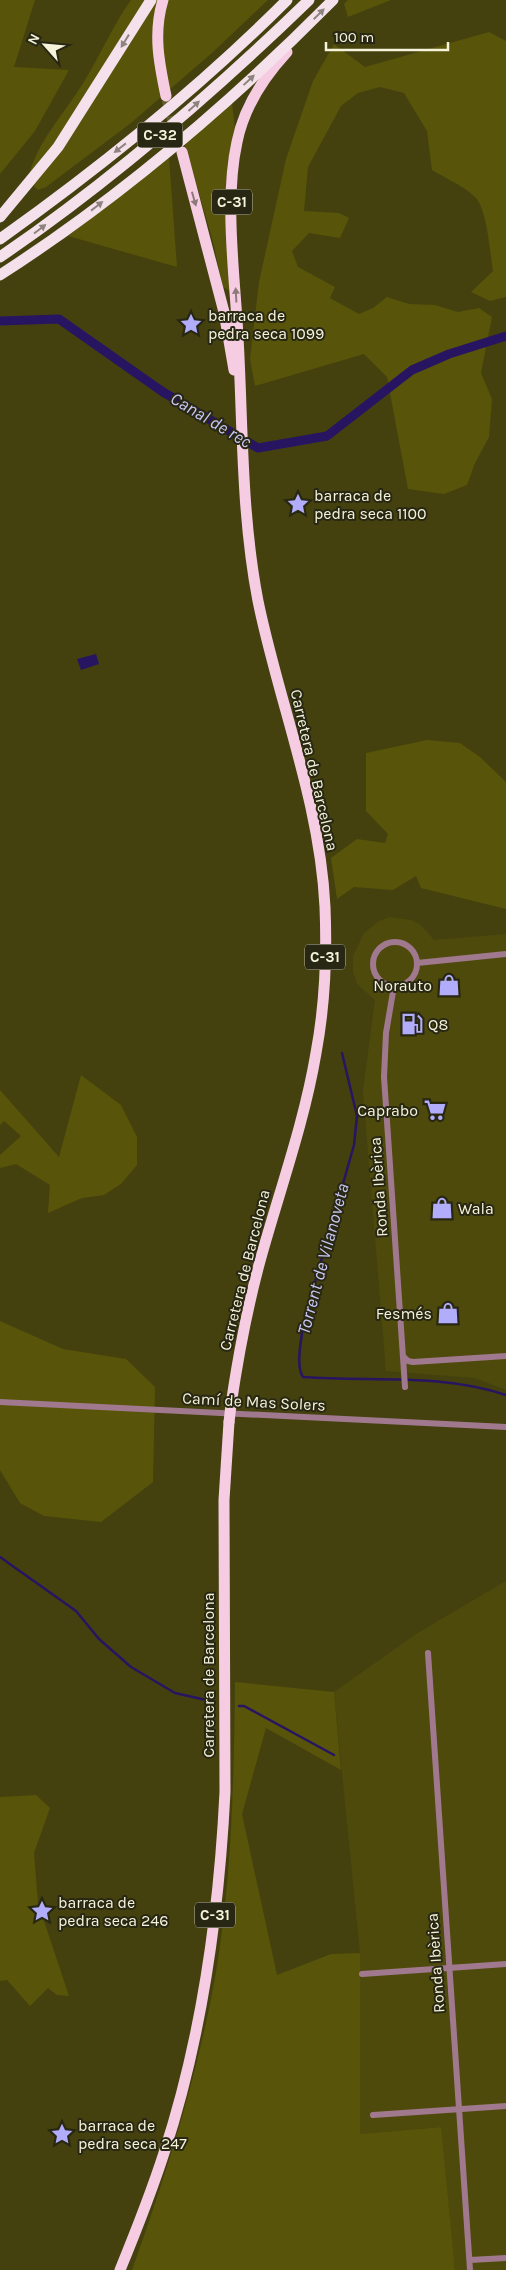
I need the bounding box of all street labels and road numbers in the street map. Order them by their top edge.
road number: C-32 [138,122,182,148]
road number: C-31 [212,190,252,214]
street label: Carretera de Barcelona [287,687,342,853]
road number: C-31 [305,944,345,970]
street label: Ronda Ibèrica [366,1136,391,1238]
street label: Carretera de Barcelona [215,1188,274,1353]
street label: Camí de Mas Solers [182,1388,326,1415]
street label: Carretera de Barcelona [199,1592,218,1758]
road number: C-31 [195,1902,235,1928]
street label: Ronda Ibèrica [423,1912,448,2014]

